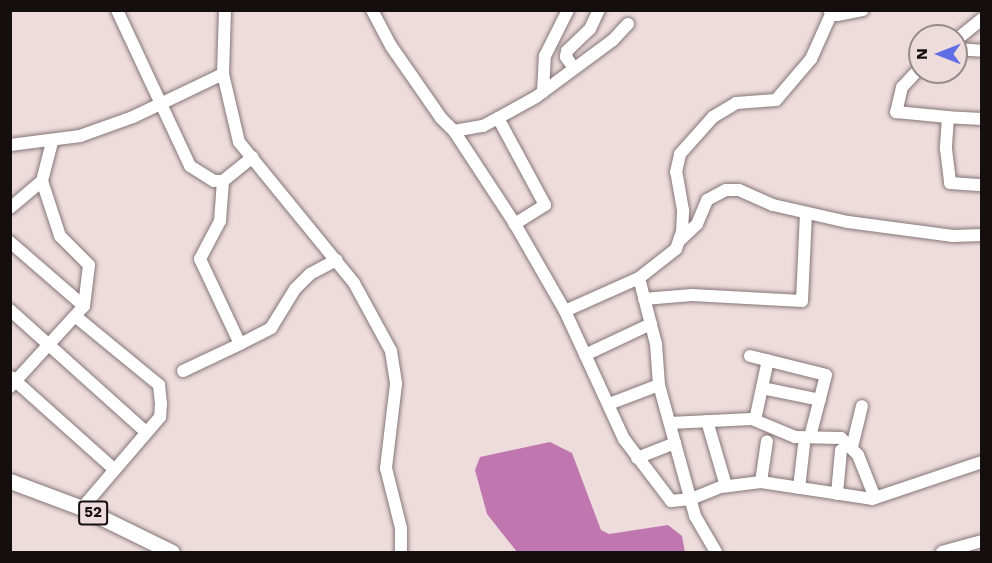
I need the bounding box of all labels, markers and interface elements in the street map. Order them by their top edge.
north arrow [908,24,968,84]
text: N [912,48,931,60]
road number: 52 [78,501,108,525]

